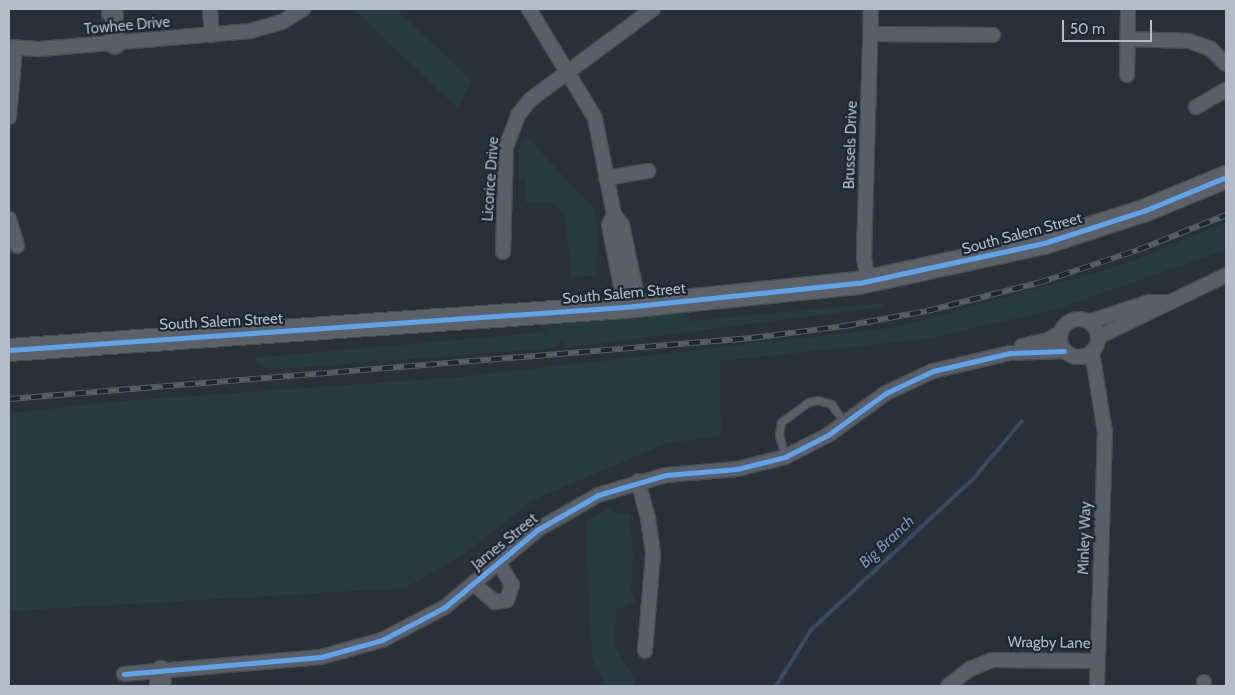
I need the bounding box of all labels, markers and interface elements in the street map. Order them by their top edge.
scale bar [1065,10,1155,42]
street label: Towhee Drive [83,13,171,39]
text: 50 m [1070,20,1105,38]
street label: Brussels Drive [840,101,862,189]
street label: Licorice Drive [479,136,503,222]
street label: South Salem Street [960,209,1084,259]
street label: South Salem Street [562,280,686,308]
street label: South Salem Street [159,310,283,334]
street label: Minley Way [1075,501,1095,575]
street label: James Street [468,510,542,574]
water label: Big Branch [855,512,919,572]
street label: Wragby Lane [1007,633,1091,653]

